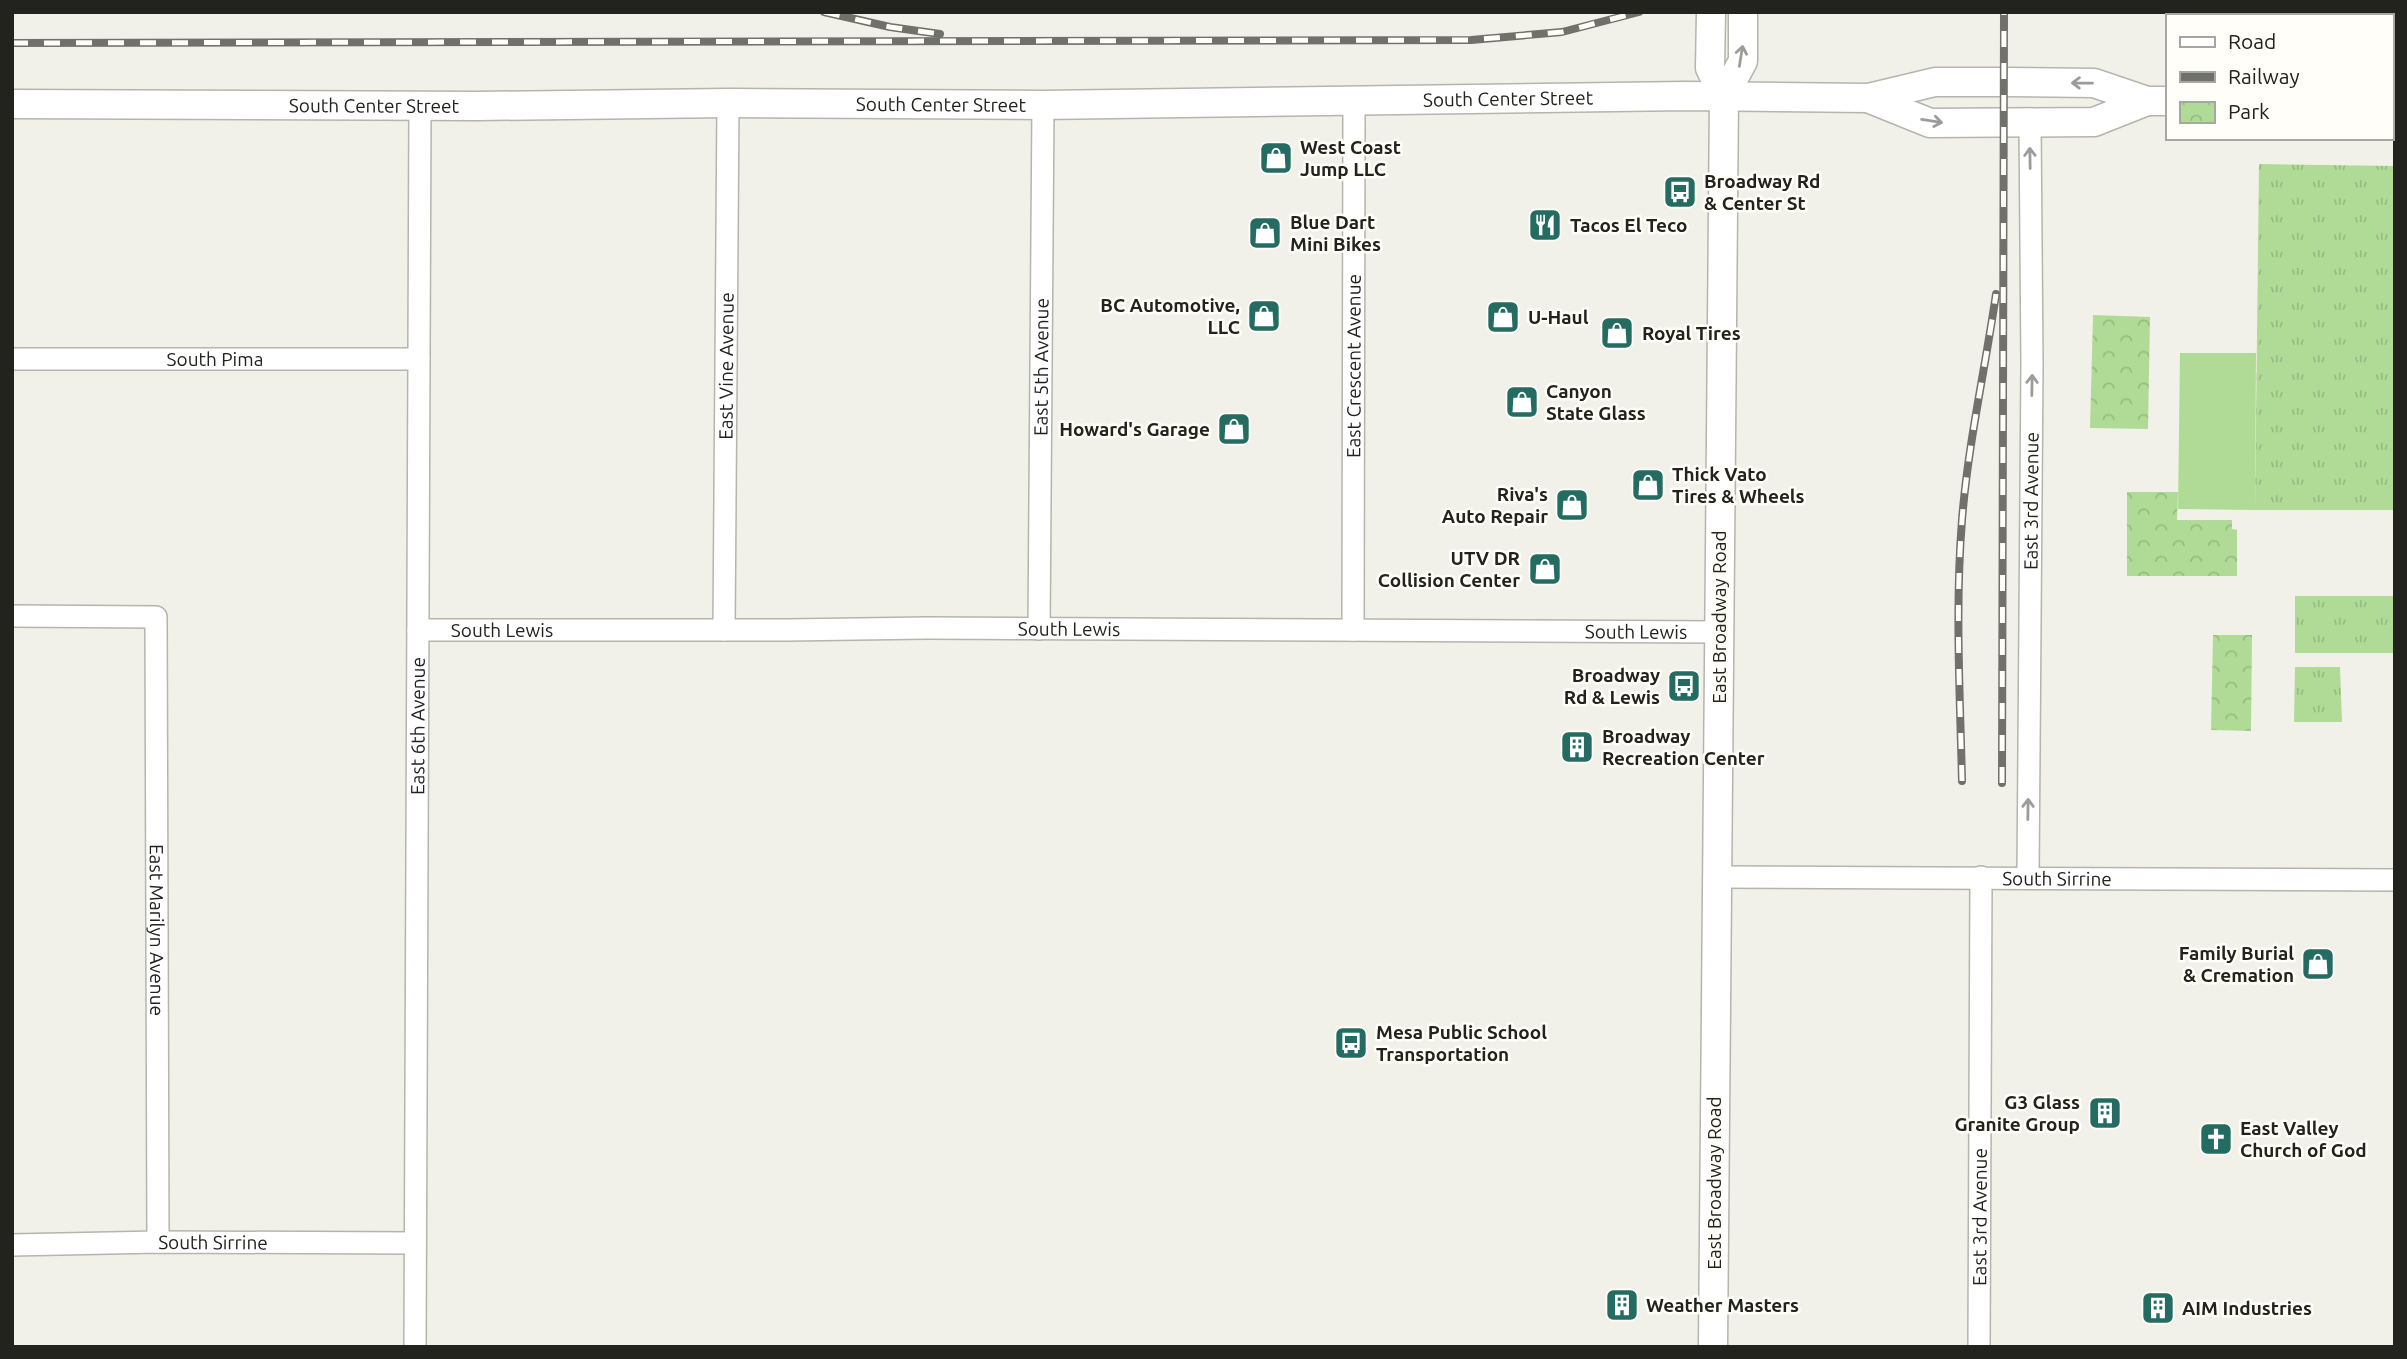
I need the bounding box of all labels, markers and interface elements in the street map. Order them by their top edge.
legend [2166,14,2393,140]
text: Road [2228,29,2276,53]
one-way arrow [1735,45,1748,68]
text: Railway [2228,64,2300,88]
one-way arrow [2070,77,2093,90]
street label: South Center Street [1423,86,1594,111]
street label: South Center Street [856,93,1027,116]
street label: South Center Street [289,94,460,117]
text: Park [2228,99,2270,123]
one-way arrow [1920,115,1943,128]
place label: West Coast Jump LLC [1300,136,1401,180]
shop icon: West Coast Jump LLC [1257,139,1295,177]
one-way arrow [2023,146,2037,169]
place label: Broadway Rd & Center St [1704,170,1820,214]
bus stop icon: Broadway Rd & Center St [1661,173,1699,211]
restaurant icon: Tacos El Teco [1526,206,1564,244]
place label: Blue Dart Mini Bikes [1290,211,1381,255]
shop icon: Blue Dart Mini Bikes [1246,214,1284,252]
place label: Tacos El Teco [1570,214,1687,236]
street label: East Crescent Avenue [1342,274,1365,458]
street label: East Vine Avenue [714,292,738,440]
place label: BC Automotive, LLC [1100,294,1240,338]
shop icon: BC Automotive, LLC [1245,297,1283,335]
street label: East 5th Avenue [1029,298,1053,436]
shop icon: U-Haul [1484,298,1522,336]
place label: U-Haul [1528,306,1589,328]
shop icon: Royal Tires [1598,314,1636,352]
place label: Royal Tires [1642,322,1741,344]
street label: South Pima [167,348,263,370]
one-way arrow [2025,374,2039,397]
place label: Canyon State Glass [1546,380,1646,424]
shop icon: Canyon State Glass [1503,383,1541,421]
shop icon: Howard's Garage [1215,410,1253,448]
place label: Howard's Garage [1059,418,1210,440]
street label: East 3rd Avenue [2019,432,2042,570]
place label: Thick Vato Tires & Wheels [1672,463,1805,507]
shop icon: Thick Vato Tires & Wheels [1629,466,1667,504]
place label: Riva's Auto Repair [1442,483,1548,527]
shop icon: Riva's Auto Repair [1553,486,1591,524]
street label: East Broadway Road [1708,530,1730,704]
place label: UTV DR Collision Center [1378,547,1521,591]
shop icon: UTV DR Collision Center [1526,550,1564,588]
street label: South Lewis [1018,617,1120,640]
street label: South Lewis [451,619,553,641]
street label: South Lewis [1585,620,1687,643]
street label: East 6th Avenue [406,657,429,795]
place label: Broadway Rd & Lewis [1564,664,1660,708]
bus stop icon: Broadway Rd & Lewis [1665,667,1703,705]
place label: Broadway Recreation Center [1602,725,1765,769]
building icon: Broadway Recreation Center [1558,728,1596,766]
one-way arrow [2021,797,2035,820]
street label: East Marilyn Avenue [146,844,168,1016]
street label: South Sirrine [2002,867,2112,890]
place label: Family Burial & Cremation [2179,942,2294,986]
shop icon: Family Burial & Cremation [2299,945,2337,983]
place label: Mesa Public School Transportation [1376,1021,1547,1065]
bus stop icon: Mesa Public School Transportation [1332,1024,1370,1062]
place label: G3 Glass Granite Group [1954,1091,2080,1135]
building icon: G3 Glass Granite Group [2086,1094,2124,1132]
street label: East Broadway Road [1703,1096,1725,1270]
place label: East Valley Church of God [2240,1117,2367,1161]
church icon: East Valley Church of God [2197,1120,2235,1158]
street label: East 3rd Avenue [1968,1148,1991,1286]
street label: South Sirrine [158,1231,268,1253]
building icon: Weather Masters [1603,1286,1641,1324]
building icon: AIM Industries [2139,1289,2177,1327]
place label: Weather Masters [1646,1294,1799,1316]
place label: AIM Industries [2182,1297,2312,1319]

